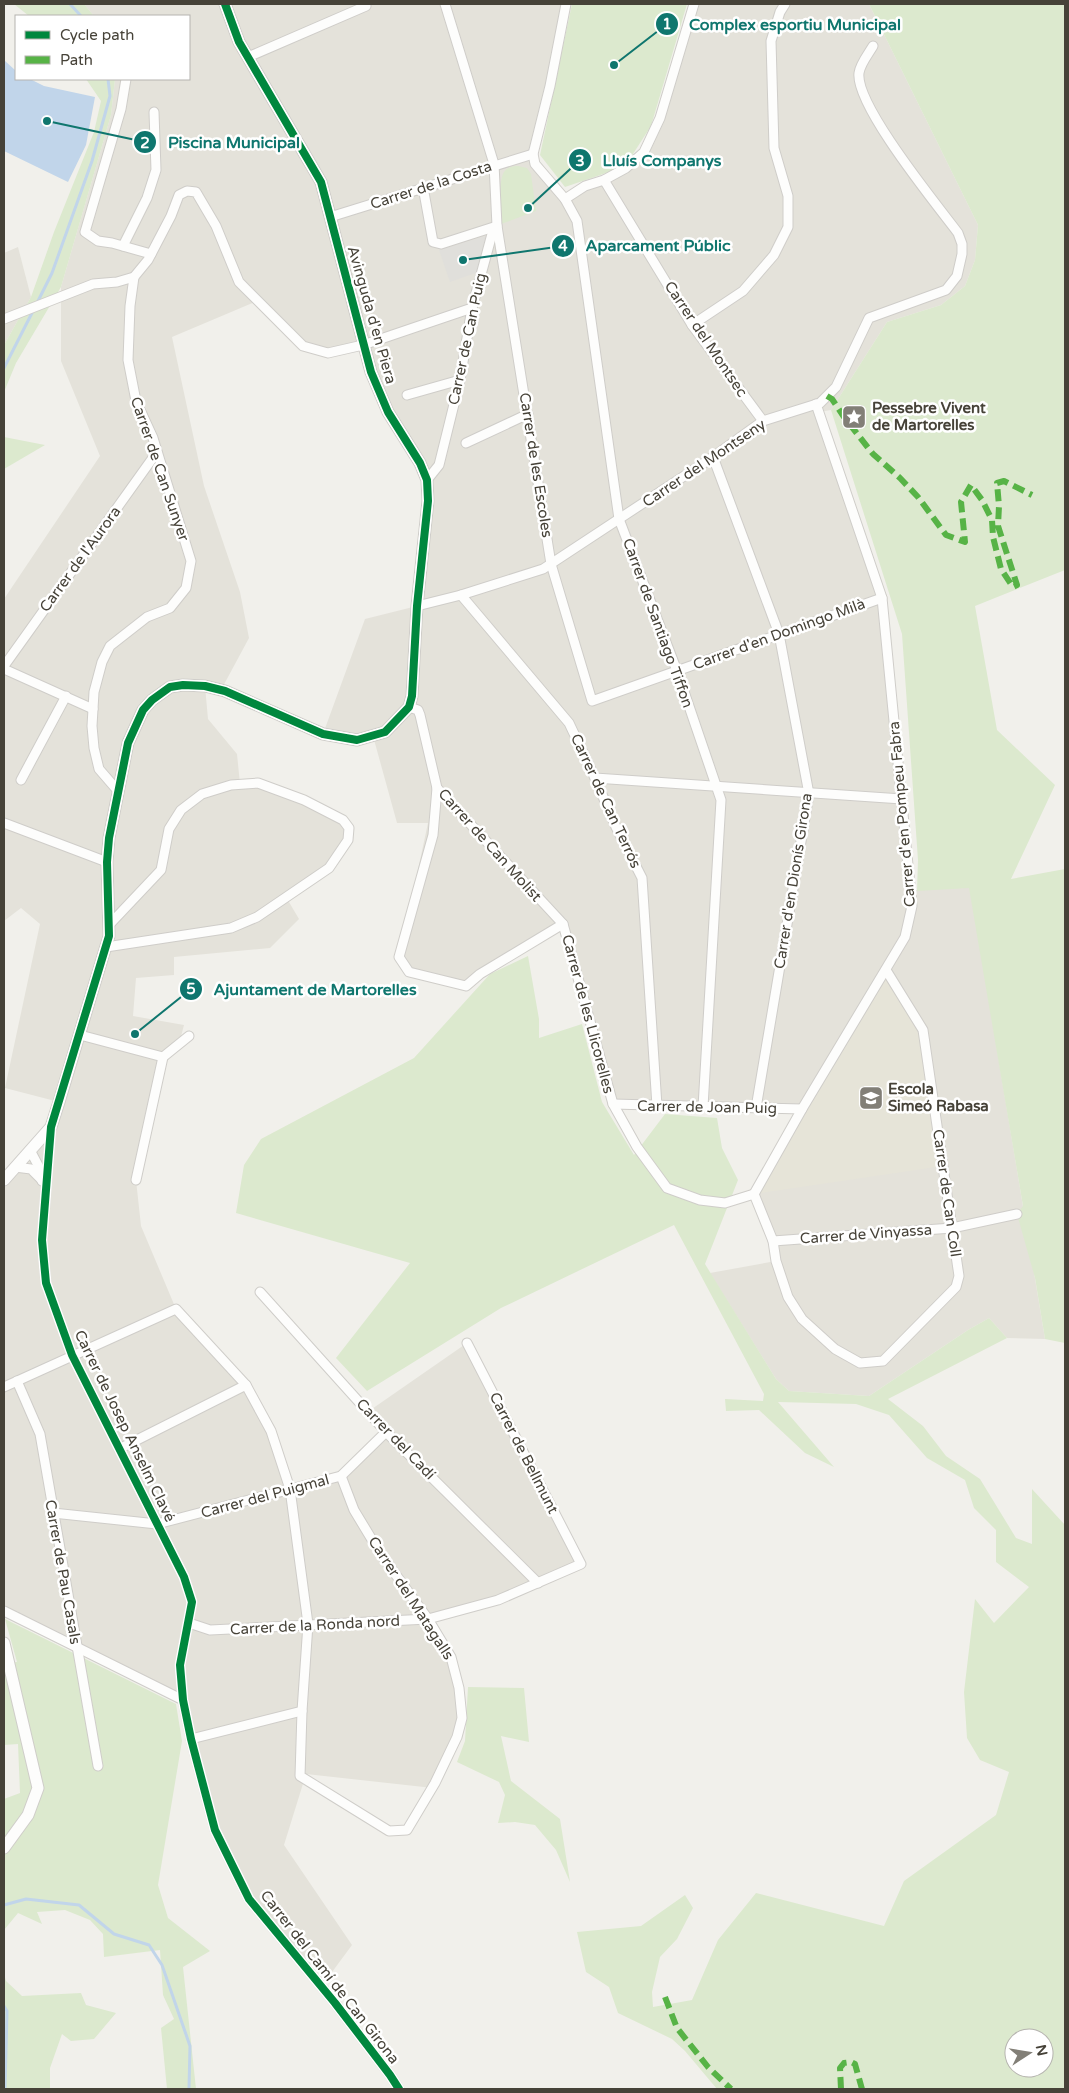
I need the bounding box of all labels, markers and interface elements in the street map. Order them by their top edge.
callout: Complex esportiu Municipal [654,9,911,40]
legend [15,15,190,80]
text: 1 [662,15,672,33]
text: Complex esportiu Municipal [689,15,901,35]
text: Cycle path [60,26,134,44]
text: Path [60,51,93,69]
callout: Piscina Municipal [133,127,310,158]
text: Piscina Municipal [168,133,300,153]
text: 2 [140,134,150,152]
callout: Lluís Companys [567,145,731,176]
text: Lluís Companys [602,151,722,171]
text: 3 [575,152,585,170]
street label: Carrer de la Costa [368,157,494,213]
callout: Aparcament Públic [551,230,741,261]
text: Aparcament Públic [586,236,731,256]
text: 4 [558,237,568,255]
street label: Avinguda d'en Piera [344,244,400,386]
street label: Carrer de Can Puig [444,271,490,407]
street label: Carrer del Montsec [661,278,751,400]
street label: Carrer de les Escoles [516,391,556,539]
street label: Carrer de Can Sunyer [127,394,193,544]
place label: Pessebre Vivent de Martorelles [872,399,986,434]
place icon: Pessebre Vivent de Martorelles [841,404,867,430]
street label: Carrer del Montseny [639,415,769,511]
street label: Carrer de l'Aurora [36,503,124,615]
street label: Carrer de Santiago Tiffon [619,536,697,710]
street label: Carrer d'en Domingo Milà [690,594,868,674]
street label: Carrer d'en Pompeu Fabra [885,720,919,908]
street label: Carrer de Can Terrós [567,731,645,871]
street label: Carrer de Can Molist [435,785,546,905]
street label: Carrer d'en Dionís Girona [770,792,816,970]
street label: Carrer de les Llicorelles [558,933,618,1095]
callout: Ajuntament de Martorelles [179,973,427,1004]
text: 5 [186,980,196,998]
text: Ajuntament de Martorelles [213,980,417,1000]
place label: Escola Simeó Rabasa [888,1080,989,1115]
school or university icon: Escola Simeó Rabasa [858,1085,884,1111]
street label: Carrer de Joan Puig [637,1097,777,1117]
street label: Carrer de Can Coll [929,1128,965,1258]
street label: Carrer de Vinyassa [799,1220,933,1248]
street label: Carrer de Josep Anselm Clavé [71,1327,179,1525]
street label: Carrer de Bellmunt [486,1389,563,1517]
street label: Carrer del Cadí [353,1395,439,1484]
street label: Carrer del Puigmal [199,1470,331,1522]
street label: Carrer de Pau Casals [41,1498,85,1646]
street label: Carrer del Matagalls [364,1533,458,1663]
street label: Carrer de la Ronda nord [230,1612,400,1638]
street label: Carrer del Camí de Can Girona [257,1887,403,2067]
north arrow [1004,2028,1054,2078]
text: N [1032,2043,1051,2058]

